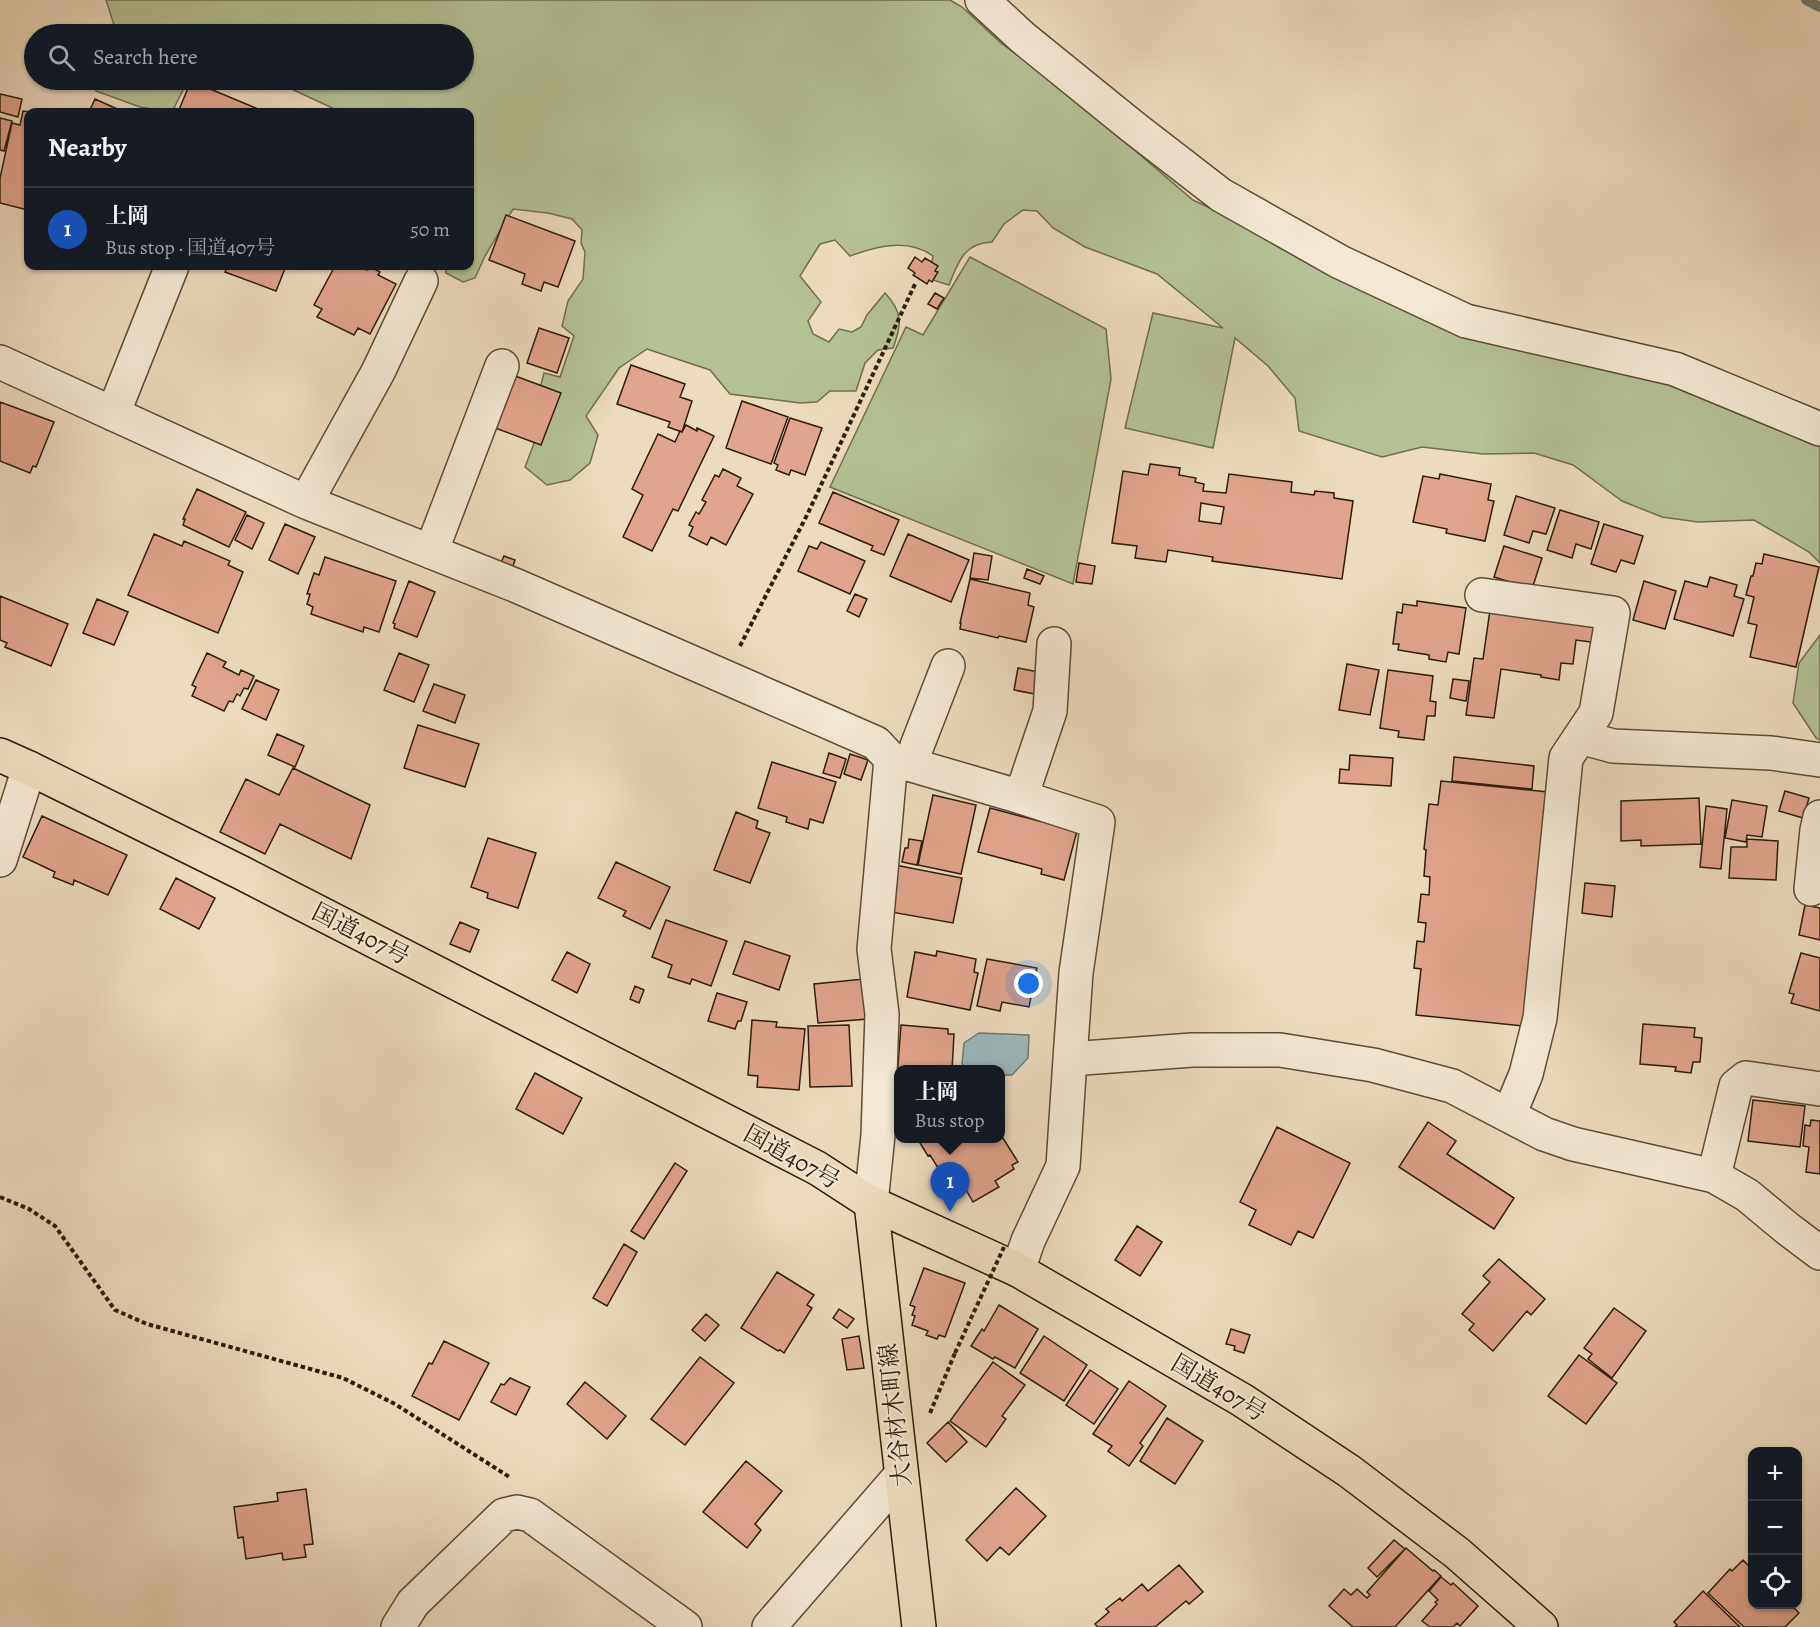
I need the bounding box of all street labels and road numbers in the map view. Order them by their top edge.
street label: 国道407号 [307,896,415,972]
street label: 国道407号 [738,1117,846,1197]
street label: 大谷材木町線 [872,1342,918,1488]
street label: 国道407号 [1165,1347,1273,1429]

